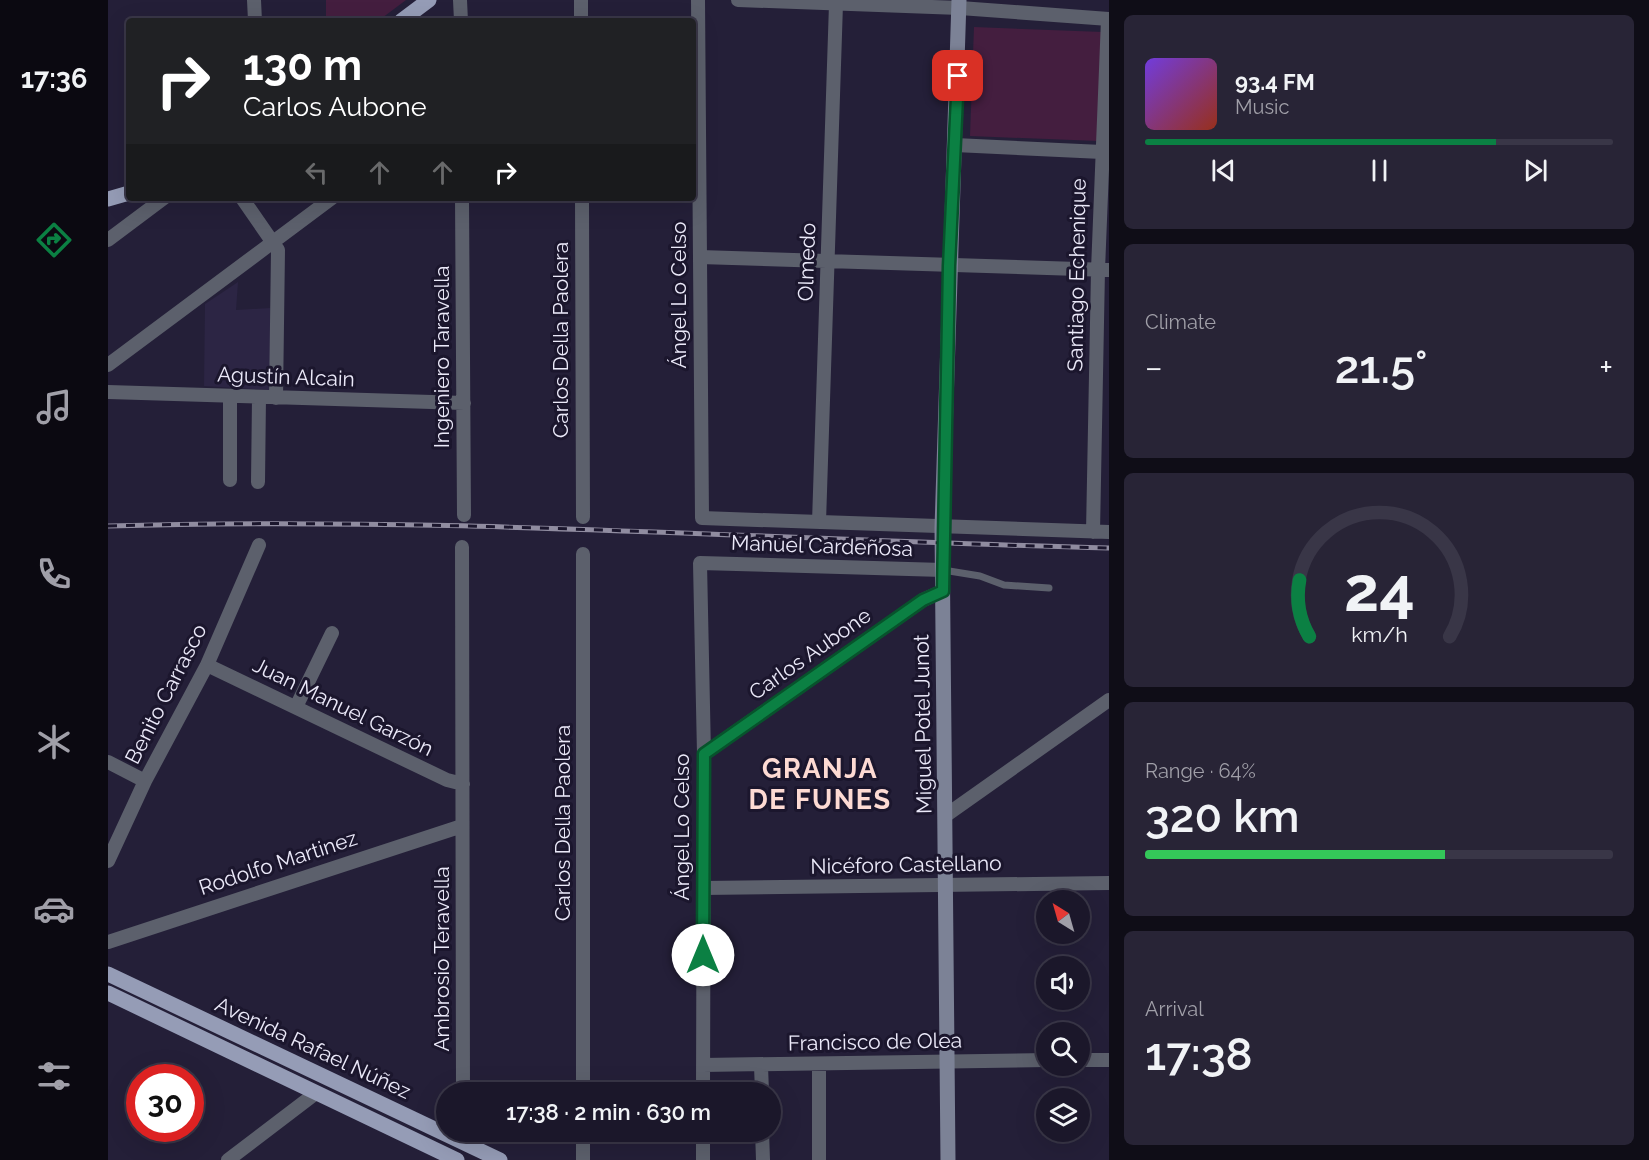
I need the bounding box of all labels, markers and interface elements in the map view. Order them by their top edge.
text: 130 m [243,41,362,90]
icon: right [144,42,222,120]
pin [932,50,983,101]
icon: arrive [941,59,974,92]
text: 17:36 [21,63,87,94]
text: 93.4 FM [1235,69,1315,95]
text: Carlos Aubone [243,91,427,122]
text: Music [1235,95,1289,119]
icon: previous [1207,154,1240,187]
icon: pause [1363,154,1396,187]
icon: next [1519,154,1552,187]
icon: left [300,156,333,189]
icon: ahead [363,156,396,189]
icon: ahead [426,156,459,189]
icon: right [489,156,522,189]
street label: Santiago Echenique [1062,178,1091,372]
icon: directions [33,219,75,261]
street label: Ángel Lo Celso [666,221,691,369]
street label: Olmedo [793,222,820,302]
street label: Carlos Della Paolera [548,242,573,438]
street label: Ingeniero Taravella [429,266,454,448]
text: Climate [1145,310,1216,334]
text: 21.5° [1335,341,1427,394]
text: − [1145,348,1163,387]
text: + [1599,348,1613,387]
street label: Agustín Alcain [217,362,355,391]
icon: music [33,386,75,428]
street label: Manuel Cardeñosa [731,530,913,561]
text: 24 [1344,552,1414,626]
icon: phone [33,553,75,595]
street label: Carlos Aubone [744,602,875,705]
street label: Benito Carrasco [119,620,212,768]
text: km/h [1351,622,1407,647]
street label: Miguel Potel Junot [908,634,937,814]
street label: Juan Manuel Garzón [249,652,437,761]
icon: climate [33,721,75,763]
street label: Carlos Della Paolera [550,725,575,921]
street label: Ángel Lo Celso [669,753,694,901]
district label: GRANJA DE FUNES [748,753,892,815]
text: Range · 64% [1145,759,1256,783]
text: 320 km [1145,790,1300,843]
street label: Rodolfo Martinez [195,825,360,900]
street label: Nicéforo Castellano [810,850,1002,879]
street label: Ambrosio Teravella [429,866,454,1052]
icon: car [33,888,75,930]
north arrow [1036,890,1090,944]
map controls [1036,890,1090,1142]
position arrow [671,923,735,987]
button: sound [1036,956,1090,1010]
street label: Avenida Rafael Núñez [212,991,415,1104]
text: Arrival [1145,997,1204,1021]
button: search [1036,1022,1090,1076]
street label: Francisco de Olea [788,1027,962,1056]
text: 17:38 [1145,1028,1253,1081]
icon: filters [33,1055,75,1097]
speed limit sign: 30 [126,1064,204,1142]
button: layers [1036,1088,1090,1142]
text: 17:38 · 2 min · 630 m [506,1099,711,1125]

